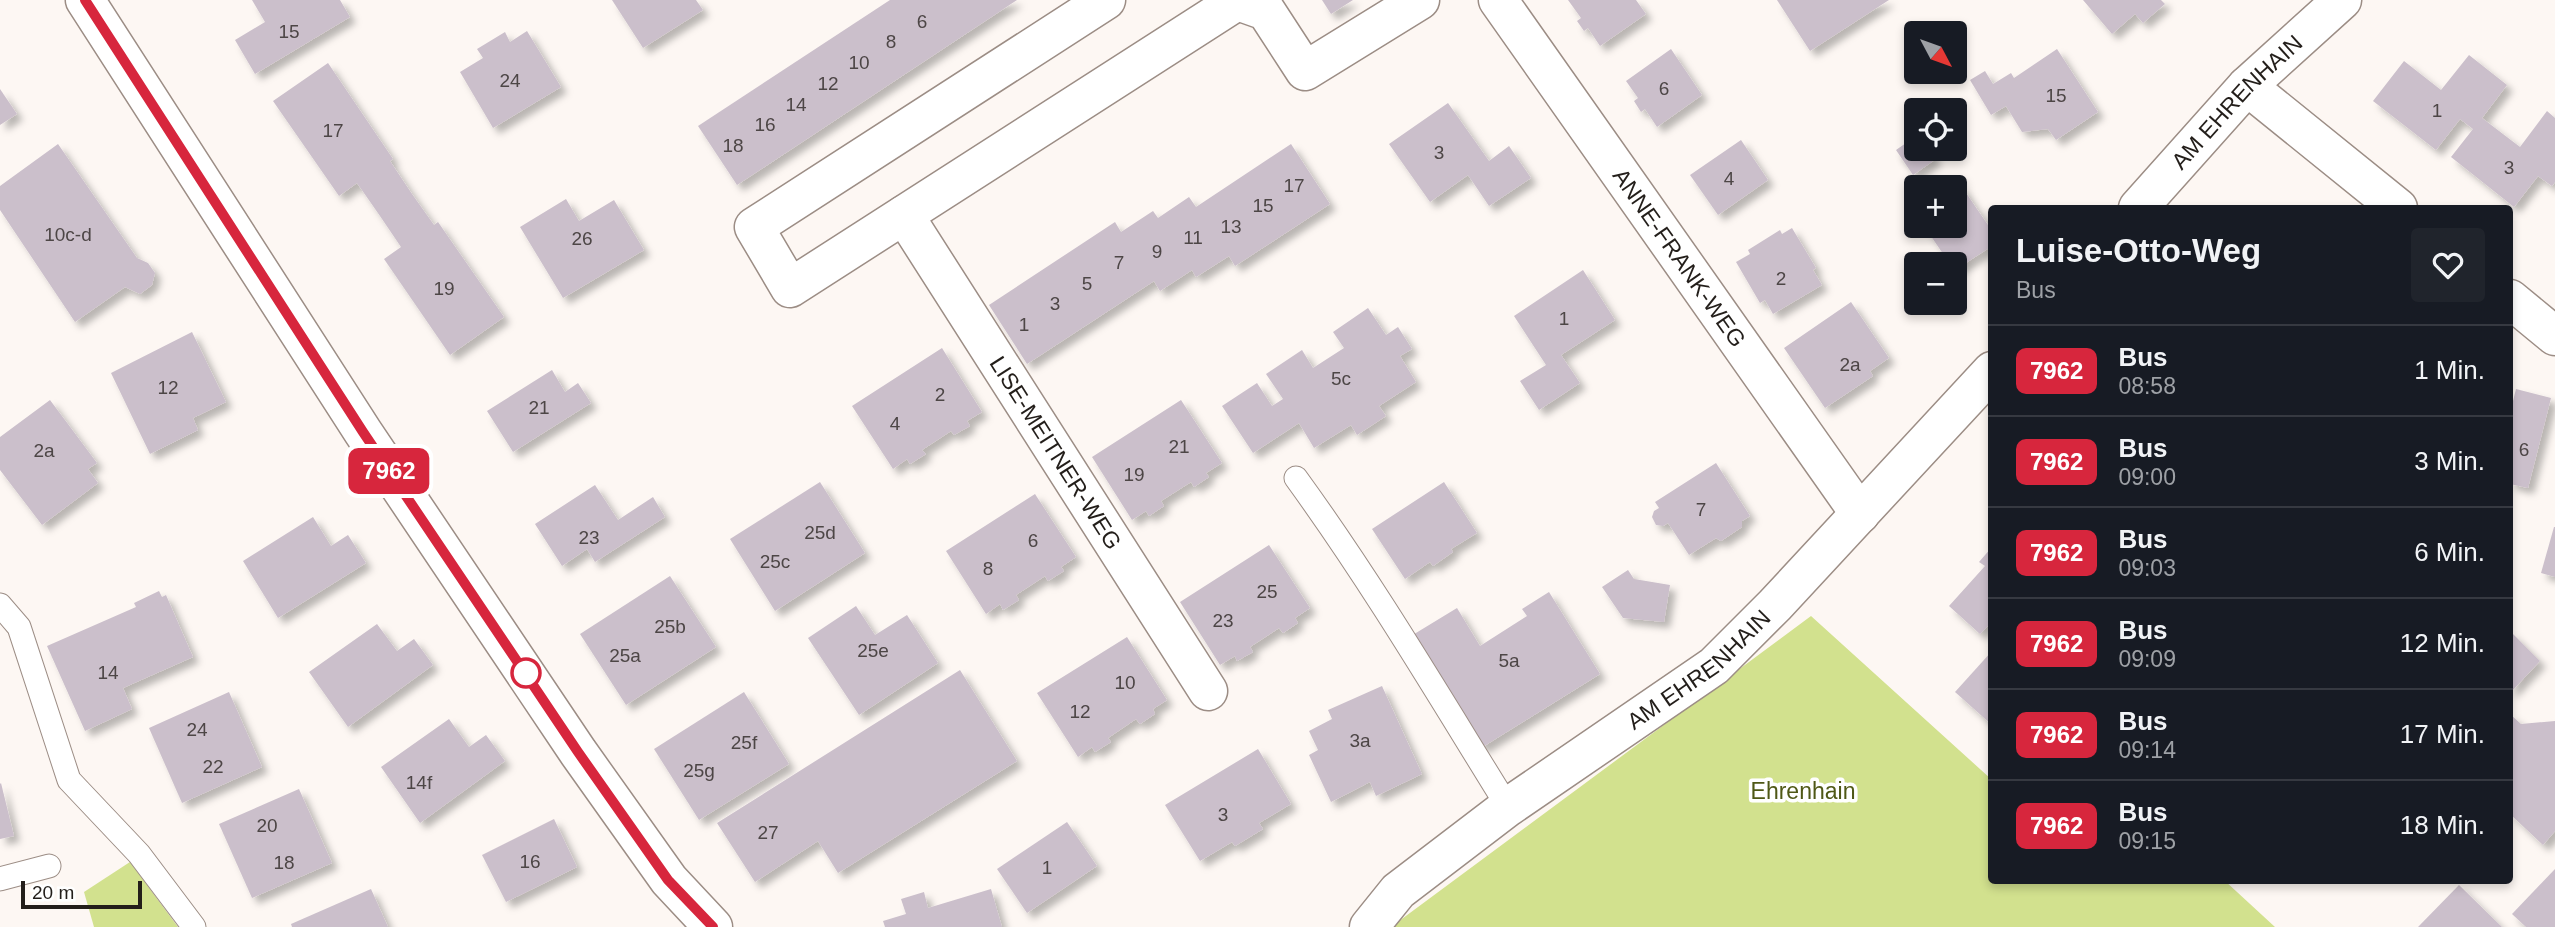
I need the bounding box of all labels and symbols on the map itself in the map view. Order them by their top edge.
house number: 6 [917,11,927,32]
house number: 15 [278,21,300,42]
north arrow [1904,21,1967,84]
street label: AM EHRENHAIN [2166,30,2307,174]
house number: 8 [886,31,896,52]
house number: 10 [848,52,870,73]
house number: 24 [499,70,521,91]
house number: 12 [817,73,839,94]
house number: 6 [1659,78,1669,99]
house number: 15 [2045,85,2067,106]
house number: 14 [785,94,807,115]
house number: 1 [2432,100,2442,121]
house number: 16 [754,114,776,135]
house number: 17 [322,120,344,141]
house number: 18 [722,135,744,156]
house number: 3 [1434,142,1444,163]
house number: 3 [2504,157,2514,178]
street label: ANNE-FRANK-WEG [1608,163,1751,352]
house number: 4 [1724,168,1735,189]
house number: 17 [1283,175,1305,196]
house number: 15 [1252,195,1274,216]
house number: 13 [1220,216,1242,237]
house number: 10c-d [44,224,92,245]
house number: 11 [1183,227,1203,248]
house number: 26 [571,228,593,249]
house number: 9 [1152,241,1162,262]
house number: 7 [1114,252,1124,273]
house number: 2 [1776,268,1786,289]
house number: 5 [1082,273,1092,294]
house number: 19 [433,278,455,299]
house number: 3 [1050,293,1060,314]
house number: 1 [1559,308,1569,329]
house number: 1 [1019,314,1029,335]
street label: LISE-MEITNER-WEG [985,351,1127,554]
house number: 2a [1839,354,1861,375]
house number: 5c [1331,368,1351,389]
house number: 12 [157,377,179,398]
house number: 2 [935,384,945,405]
house number: 21 [528,397,550,418]
house number: 4 [890,413,901,434]
house number: 21 [1168,436,1190,457]
house number: 6 [2519,439,2529,460]
house number: 2a [33,440,55,461]
line badge: 7962 [340,448,438,494]
house number: 19 [1123,464,1145,485]
house number: 7 [1696,499,1706,520]
house number: 25d [804,522,836,543]
house number: 23 [578,527,600,548]
house number: 6 [1028,530,1038,551]
house number: 25c [760,551,790,572]
house number: 8 [983,558,993,579]
house number: 25 [1256,581,1278,602]
street label: AM EHRENHAIN [1622,605,1775,735]
house number: 23 [1212,610,1234,631]
house number: 25b [654,616,686,637]
house number: 25e [857,640,889,661]
house number: 25a [609,645,641,666]
house number: 5a [1498,650,1520,671]
unlabelled marker [511,658,541,688]
house number: 14 [97,662,119,683]
house number: 10 [1114,672,1136,693]
house number: 12 [1069,701,1091,722]
house number: 24 [186,719,208,740]
house number: 3a [1349,730,1371,751]
house number: 25f [731,732,758,753]
house number: 22 [202,756,224,777]
house number: 25g [683,760,715,781]
house number: 14f [406,772,433,793]
park label: Ehrenhain [1751,778,1855,804]
house number: 3 [1218,804,1228,825]
house number: 20 [256,815,278,836]
house number: 27 [757,822,779,843]
house number: 16 [519,851,541,872]
house number: 18 [273,852,295,873]
house number: 1 [1042,857,1052,878]
scale bar [21,878,142,910]

